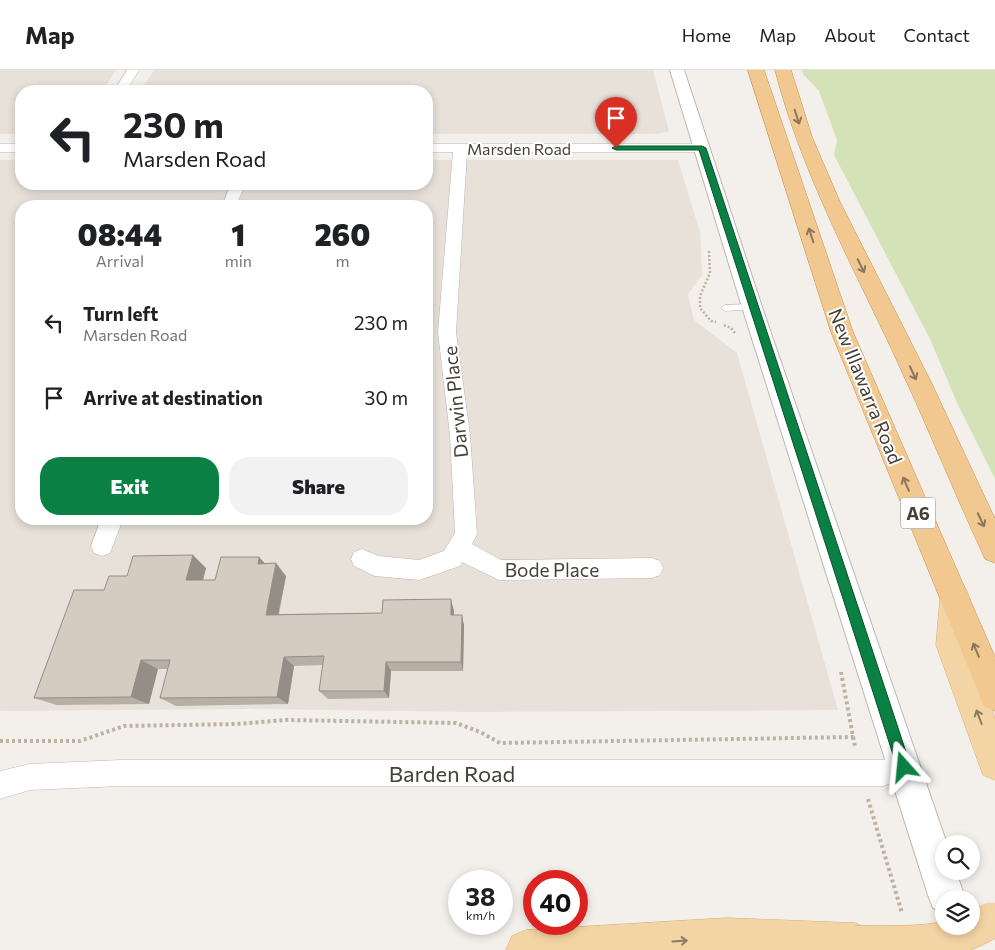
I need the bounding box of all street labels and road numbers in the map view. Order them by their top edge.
street label: Marsden Road [467,139,571,158]
street label: New Illawarra Road [824,305,908,467]
street label: Darwin Place [438,345,472,459]
road number: A6 [900,498,936,528]
street label: Bode Place [505,558,599,581]
street label: Barden Road [389,760,515,787]

